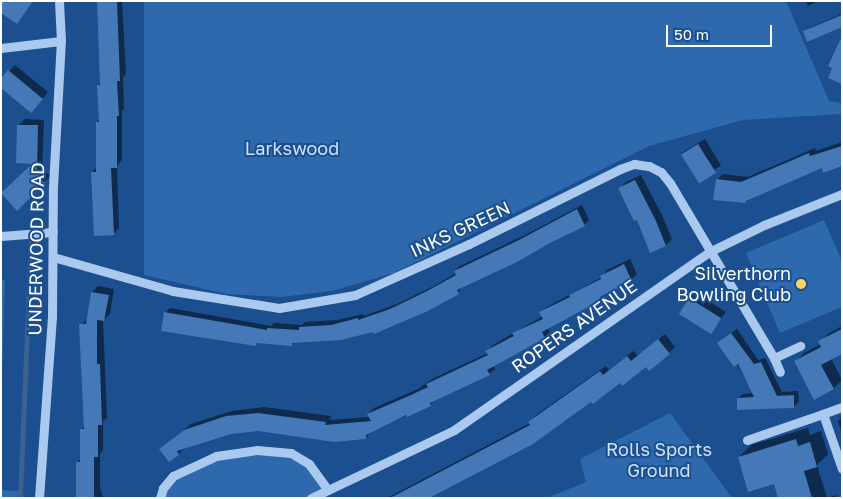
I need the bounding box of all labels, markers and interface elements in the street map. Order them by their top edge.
scale bar [668,15,774,47]
text: 50 m [674,25,709,43]
park label: Larkswood [245,137,339,159]
street label: UNDERWOOD ROAD [24,162,48,336]
street label: INKS GREEN [407,196,513,262]
place label: Silverthorn Bowling Club [677,263,791,306]
street label: ROPERS AVENUE [507,275,641,377]
marker: Silverthorn Bowling Club [795,278,807,290]
park label: Rolls Sports Ground [606,439,712,482]

